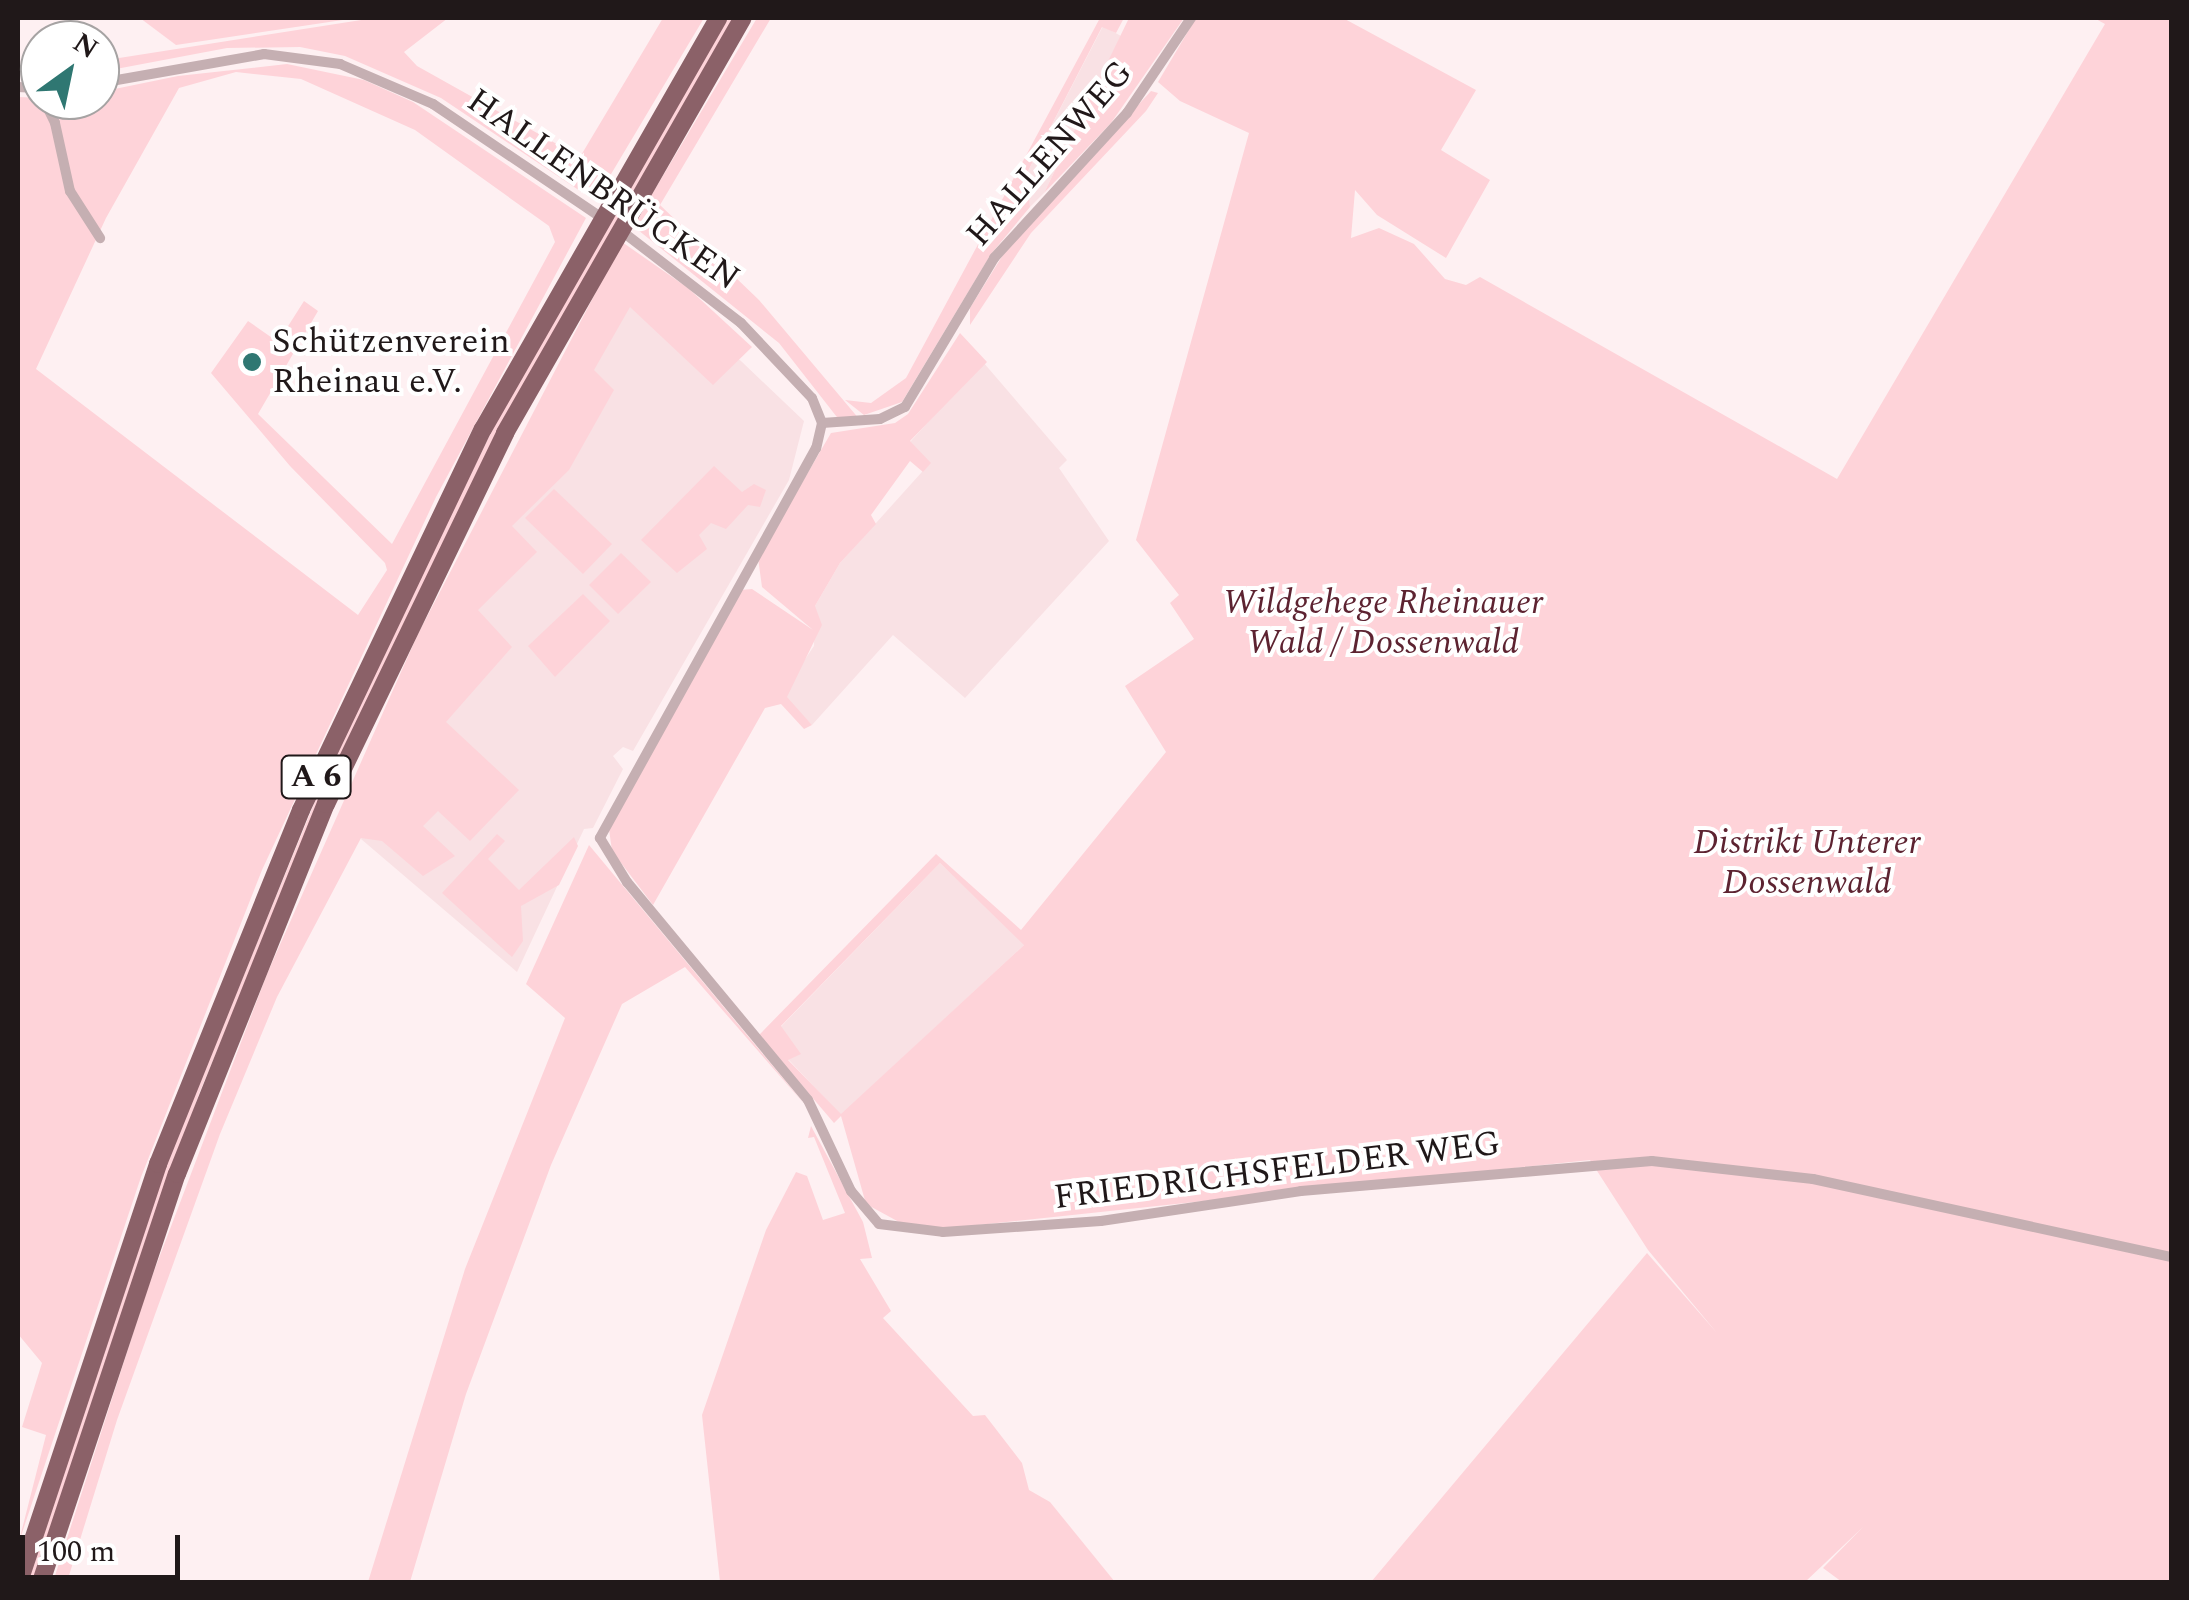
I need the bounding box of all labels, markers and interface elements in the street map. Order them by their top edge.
north arrow [20,20,120,120]
text: N [64,22,107,70]
street label: HALLENWEG [958,52,1142,256]
street label: HALLENBRÜCKEN [459,80,747,300]
place label: Schützenverein Rheinau e.V. [272,321,510,403]
marker: Schützenverein Rheinau e.V. [241,351,263,373]
park label: Wildgehege Rheinauer Wald / Dossenwald [1223,582,1543,664]
road number: A 6 [278,750,354,804]
park label: Distrikt Unterer Dossenwald [1693,822,1921,904]
street label: FRIEDRICHSFELDER WEG [1051,1123,1503,1219]
scale bar [25,1515,185,1577]
text: 100 m [37,1529,115,1575]

